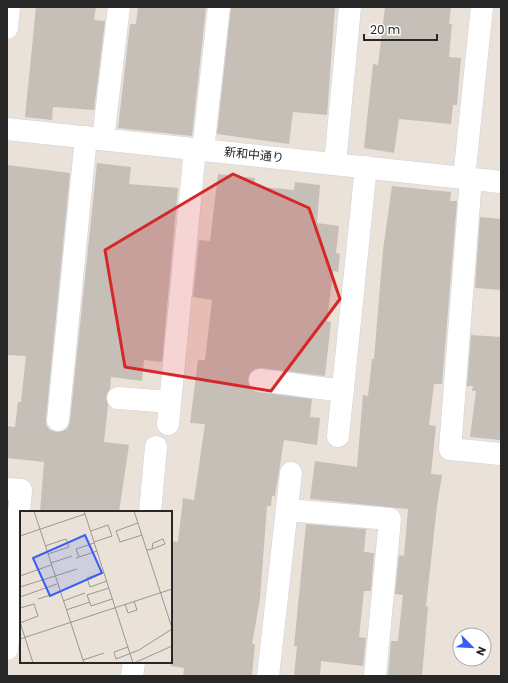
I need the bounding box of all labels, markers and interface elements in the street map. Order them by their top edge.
scale bar [364,16,437,42]
text: 20 m [370,21,400,38]
street label: 新和中通り [223,143,285,166]
inset map [20,511,172,663]
north arrow [452,627,492,667]
text: N [472,644,490,658]

